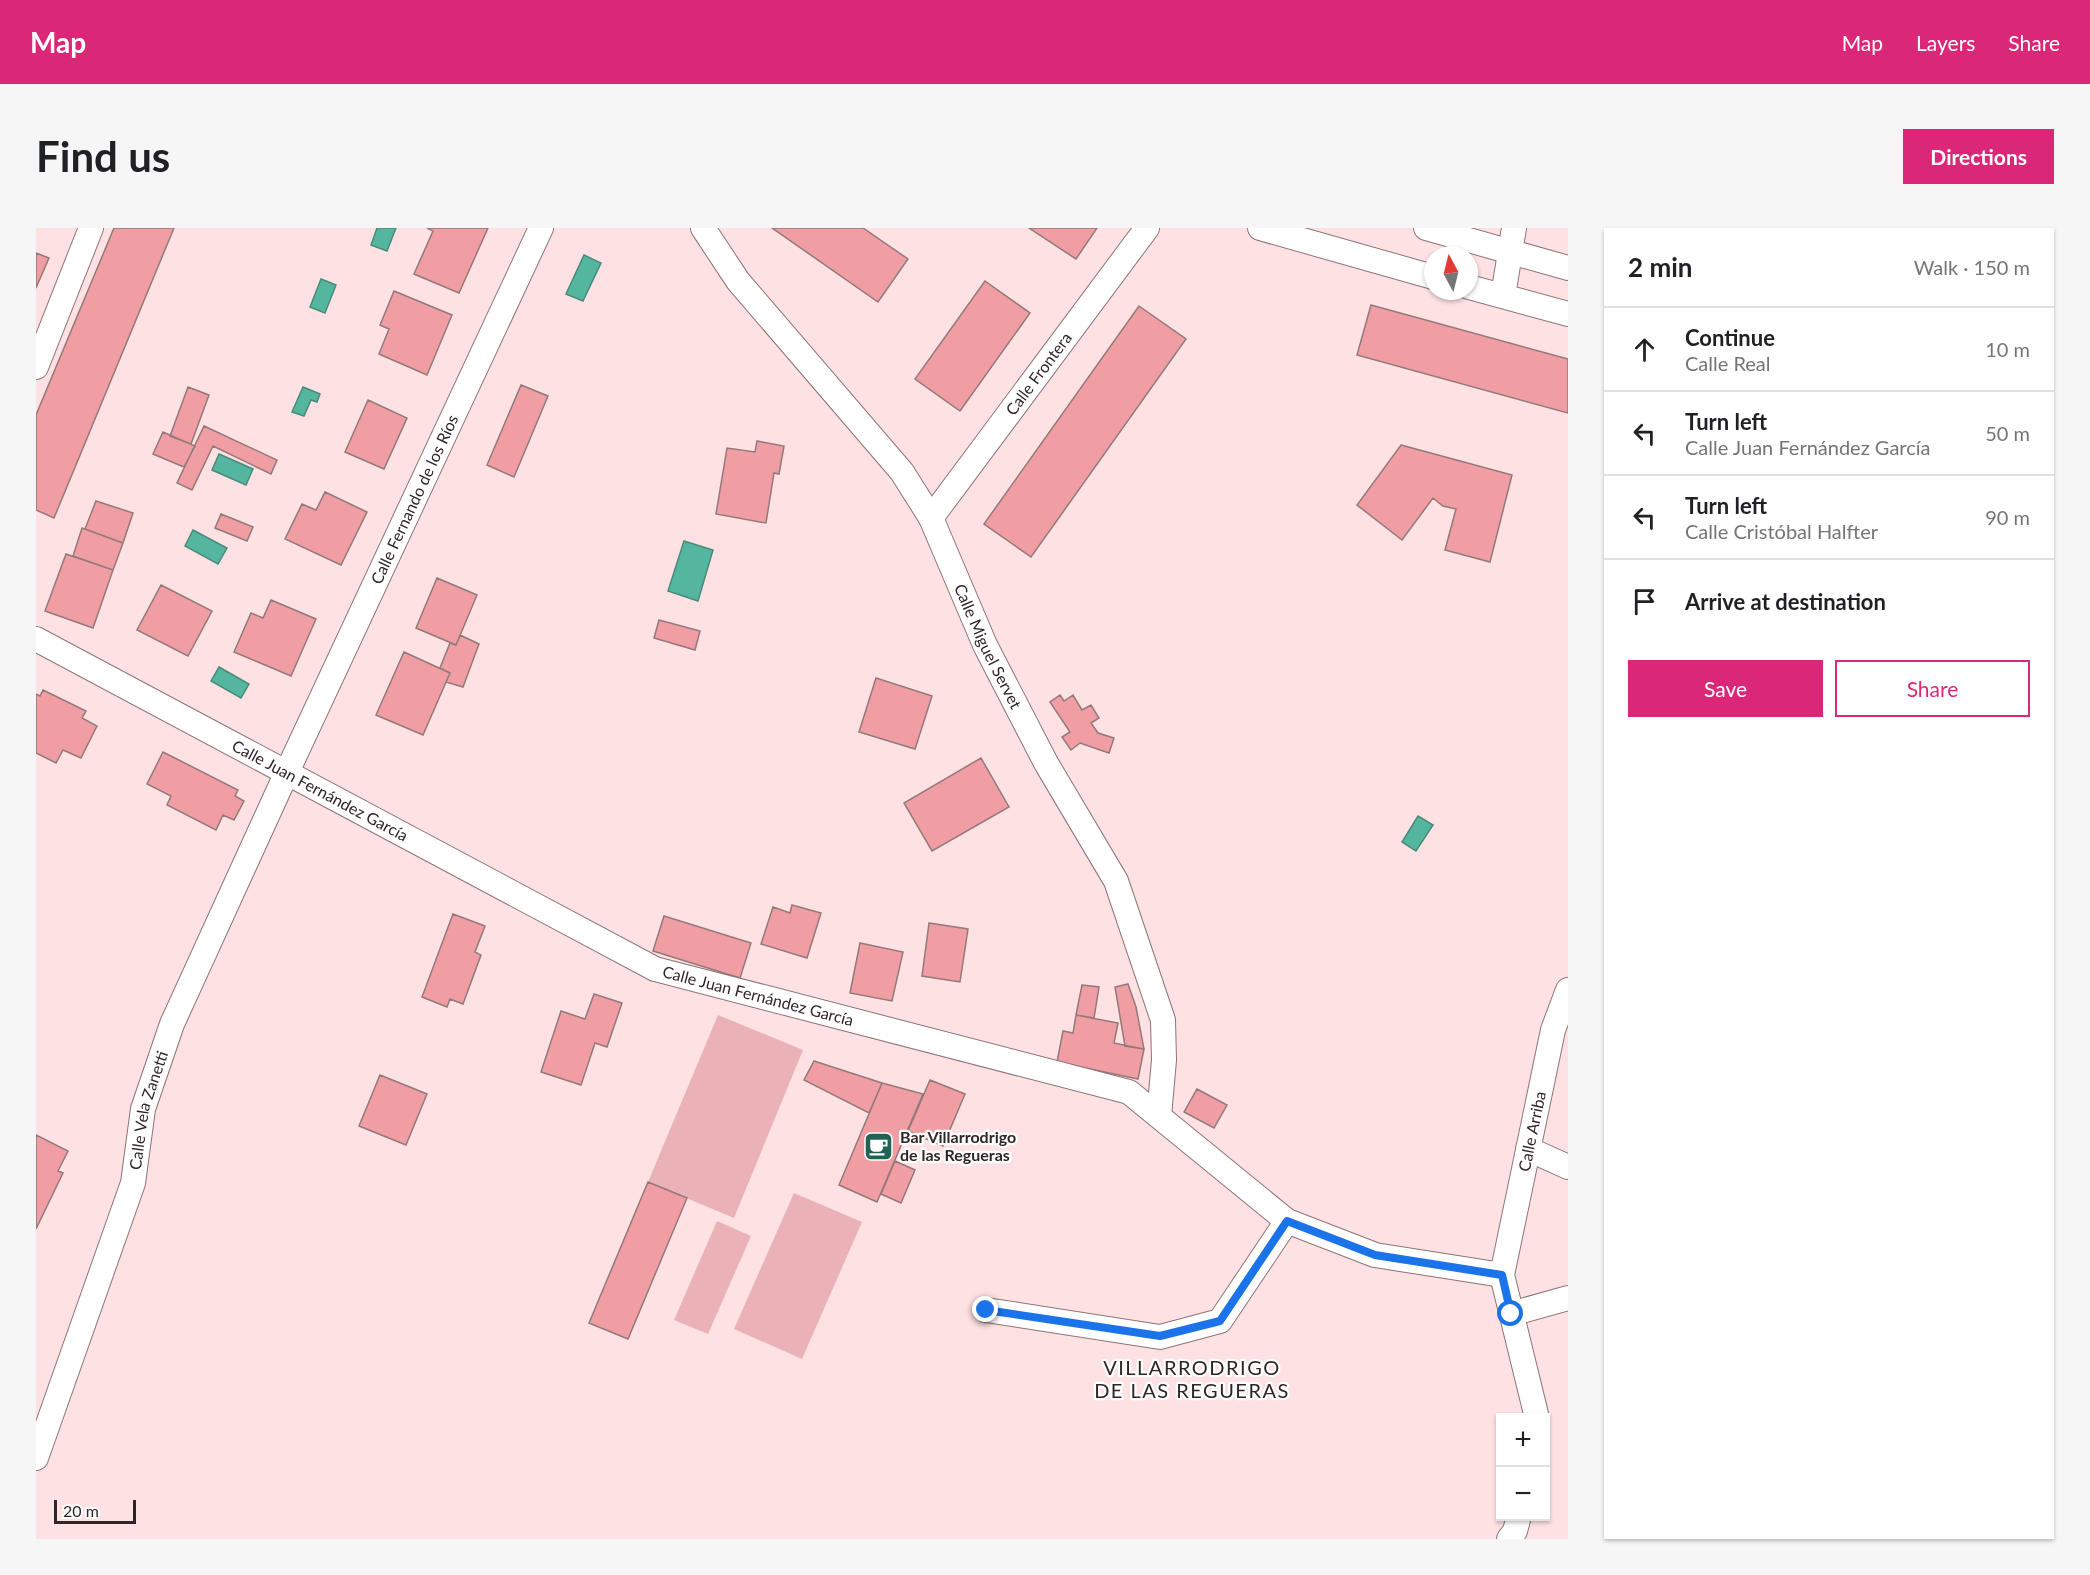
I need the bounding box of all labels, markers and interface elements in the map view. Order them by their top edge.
text: Map [30,25,86,59]
text: Map [1842,30,1883,55]
text: Layers [1916,30,1975,55]
text: Share [2008,30,2060,55]
button: Directions [1903,129,2054,184]
text: Find us [36,131,170,181]
north arrow [1424,246,1478,300]
text: 2 min [1628,251,1692,283]
text: Walk · 150 m [1914,255,2030,279]
text: Continue [1685,324,1775,351]
street label: Calle Frontera [1001,328,1075,418]
icon: ahead [1628,333,1661,366]
text: 10 m [1985,337,2030,361]
text: Calle Real [1685,351,1771,375]
text: Turn left [1685,408,1767,435]
street label: Calle Fernando de los Ríos [366,411,462,587]
icon: left [1628,417,1661,450]
text: 50 m [1985,421,2030,445]
text: Calle Juan Fernández García [1685,435,1931,459]
text: Turn left [1685,492,1767,519]
icon: left [1628,501,1661,534]
text: 90 m [1985,505,2030,529]
text: Calle Cristóbal Halfter [1685,519,1878,543]
street label: Calle Miguel Servet [951,581,1026,712]
icon: arrive [1628,585,1661,618]
text: Arrive at destination [1685,588,1886,615]
button: Save [1628,660,1823,717]
button: Share [1835,660,2030,717]
street label: Calle Juan Fernández García [229,735,412,845]
street label: Calle Juan Fernández García [661,961,856,1029]
street label: Calle Vela Zanetti [125,1048,171,1171]
street label: Calle Arriba [1514,1089,1549,1173]
place label: Bar Villarrodrigo de las Regueras [900,1127,1016,1164]
cafe icon: Bar Villarrodrigo de las Regueras [863,1130,895,1162]
route end [972,1296,998,1322]
route start [1497,1300,1523,1326]
district label: VILLARRODRIGO DE LAS REGUERAS [1094,1355,1290,1402]
map controls [1496,1413,1550,1521]
button: + [1496,1413,1550,1467]
button: − [1496,1467,1550,1521]
scale bar [54,1497,136,1524]
text: 20 m [63,1501,99,1520]

